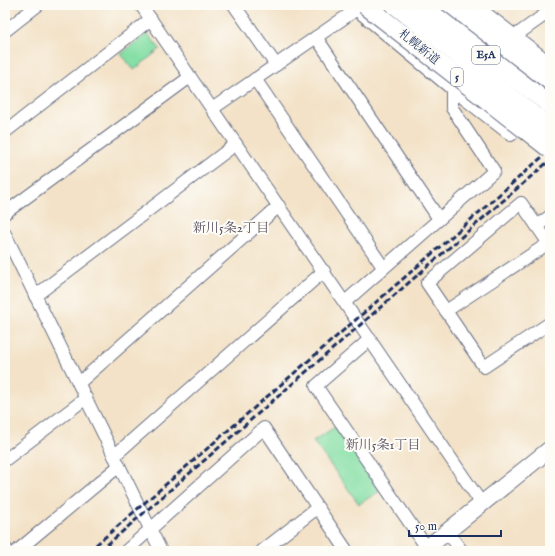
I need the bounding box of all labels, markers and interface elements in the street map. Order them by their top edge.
street label: 札幌新道 [395,26,443,68]
road number: E5A [472,46,500,64]
road number: 5 [451,68,463,86]
district label: 新川5条2丁目 [193,220,269,237]
district label: 新川5条1丁目 [346,437,420,454]
scale bar [409,512,501,538]
text: 50 m [415,519,437,534]

